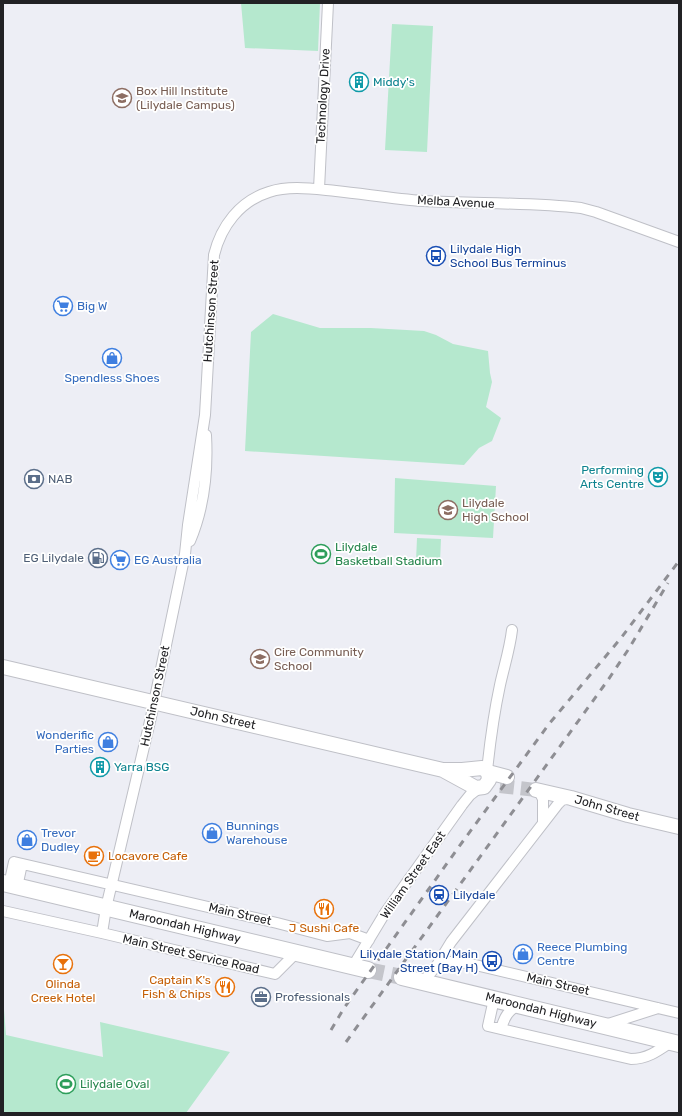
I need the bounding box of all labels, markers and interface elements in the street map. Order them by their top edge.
street label: Technology Drive [314,48,333,144]
building icon: Middy's [348,71,370,93]
place label: Middy's [373,75,415,89]
place label: Box Hill Institute (Lilydale Campus) [136,84,235,112]
school or university icon: Box Hill Institute (Lilydale Campus) [111,87,133,109]
street label: Melba Avenue [417,193,495,211]
place label: Lilydale High School Bus Terminus [450,242,566,270]
bus stop icon: Lilydale High School Bus Terminus [425,245,447,267]
street label: Hutchinson Street [200,259,222,363]
supermarket icon: Big W [52,295,74,317]
place label: Big W [77,299,108,313]
shop icon: Spendless Shoes [101,347,123,369]
place label: Spendless Shoes [64,371,160,385]
place label: Performing Arts Centre [580,463,644,491]
theatre icon: Performing Arts Centre [647,466,669,488]
bank icon: NAB [23,468,45,490]
place label: NAB [48,472,72,486]
place label: Lilydale High School [462,496,529,524]
school or university icon: Lilydale High School [437,499,459,521]
place label: Lilydale Basketball Stadium [335,540,442,568]
sports icon: Lilydale Basketball Stadium [310,543,332,565]
fuel station icon: EG Lilydale [87,547,109,569]
supermarket icon: EG Australia [109,549,131,571]
place label: EG Lilydale [23,551,84,565]
place label: EG Australia [134,553,202,567]
street label: Hutchinson Street [137,644,173,748]
place label: Cire Community School [274,645,364,673]
school or university icon: Cire Community School [249,648,271,670]
street label: John Street [189,704,257,732]
place label: Wonderific Parties [36,728,94,756]
shop icon: Wonderific Parties [97,731,119,753]
building icon: Yarra BSG [89,756,111,778]
place label: Yarra BSG [114,760,169,774]
street label: John Street [573,792,641,824]
place label: Bunnings Warehouse [226,819,288,847]
shop icon: Bunnings Warehouse [201,822,223,844]
place label: Trevor Dudley [41,826,80,854]
street label: William Street East [377,828,449,922]
shop icon: Trevor Dudley [16,829,38,851]
cafe icon: Locavore Cafe [83,845,105,867]
place label: Locavore Cafe [108,849,188,863]
station icon: Lilydale [428,884,450,906]
place label: Lilydale [453,888,496,902]
restaurant icon: J Sushi Cafe [313,898,335,920]
street label: Main Street [207,900,273,928]
street label: Maroondah Highway [128,906,243,946]
place label: J Sushi Cafe [289,921,359,935]
street label: Main Street Service Road [121,931,261,977]
place label: Reece Plumbing Centre [537,940,628,968]
shop icon: Reece Plumbing Centre [512,943,534,965]
place label: Lilydale Station/Main Street (Bay H) [360,947,478,975]
bus stop icon: Lilydale Station/Main Street (Bay H) [481,950,503,972]
bar icon: Olinda Creek Hotel [52,953,74,975]
street label: Main Street [525,970,591,998]
place label: Captain K's Fish & Chips [142,973,211,1001]
restaurant icon: Captain K's Fish & Chips [214,976,236,998]
place label: Olinda Creek Hotel [31,977,95,1005]
office icon: Professionals [250,986,272,1008]
street label: Maroondah Highway [484,989,598,1031]
place label: Professionals [275,990,350,1004]
sports icon: Lilydale Oval [55,1073,77,1095]
place label: Lilydale Oval [80,1077,149,1091]

